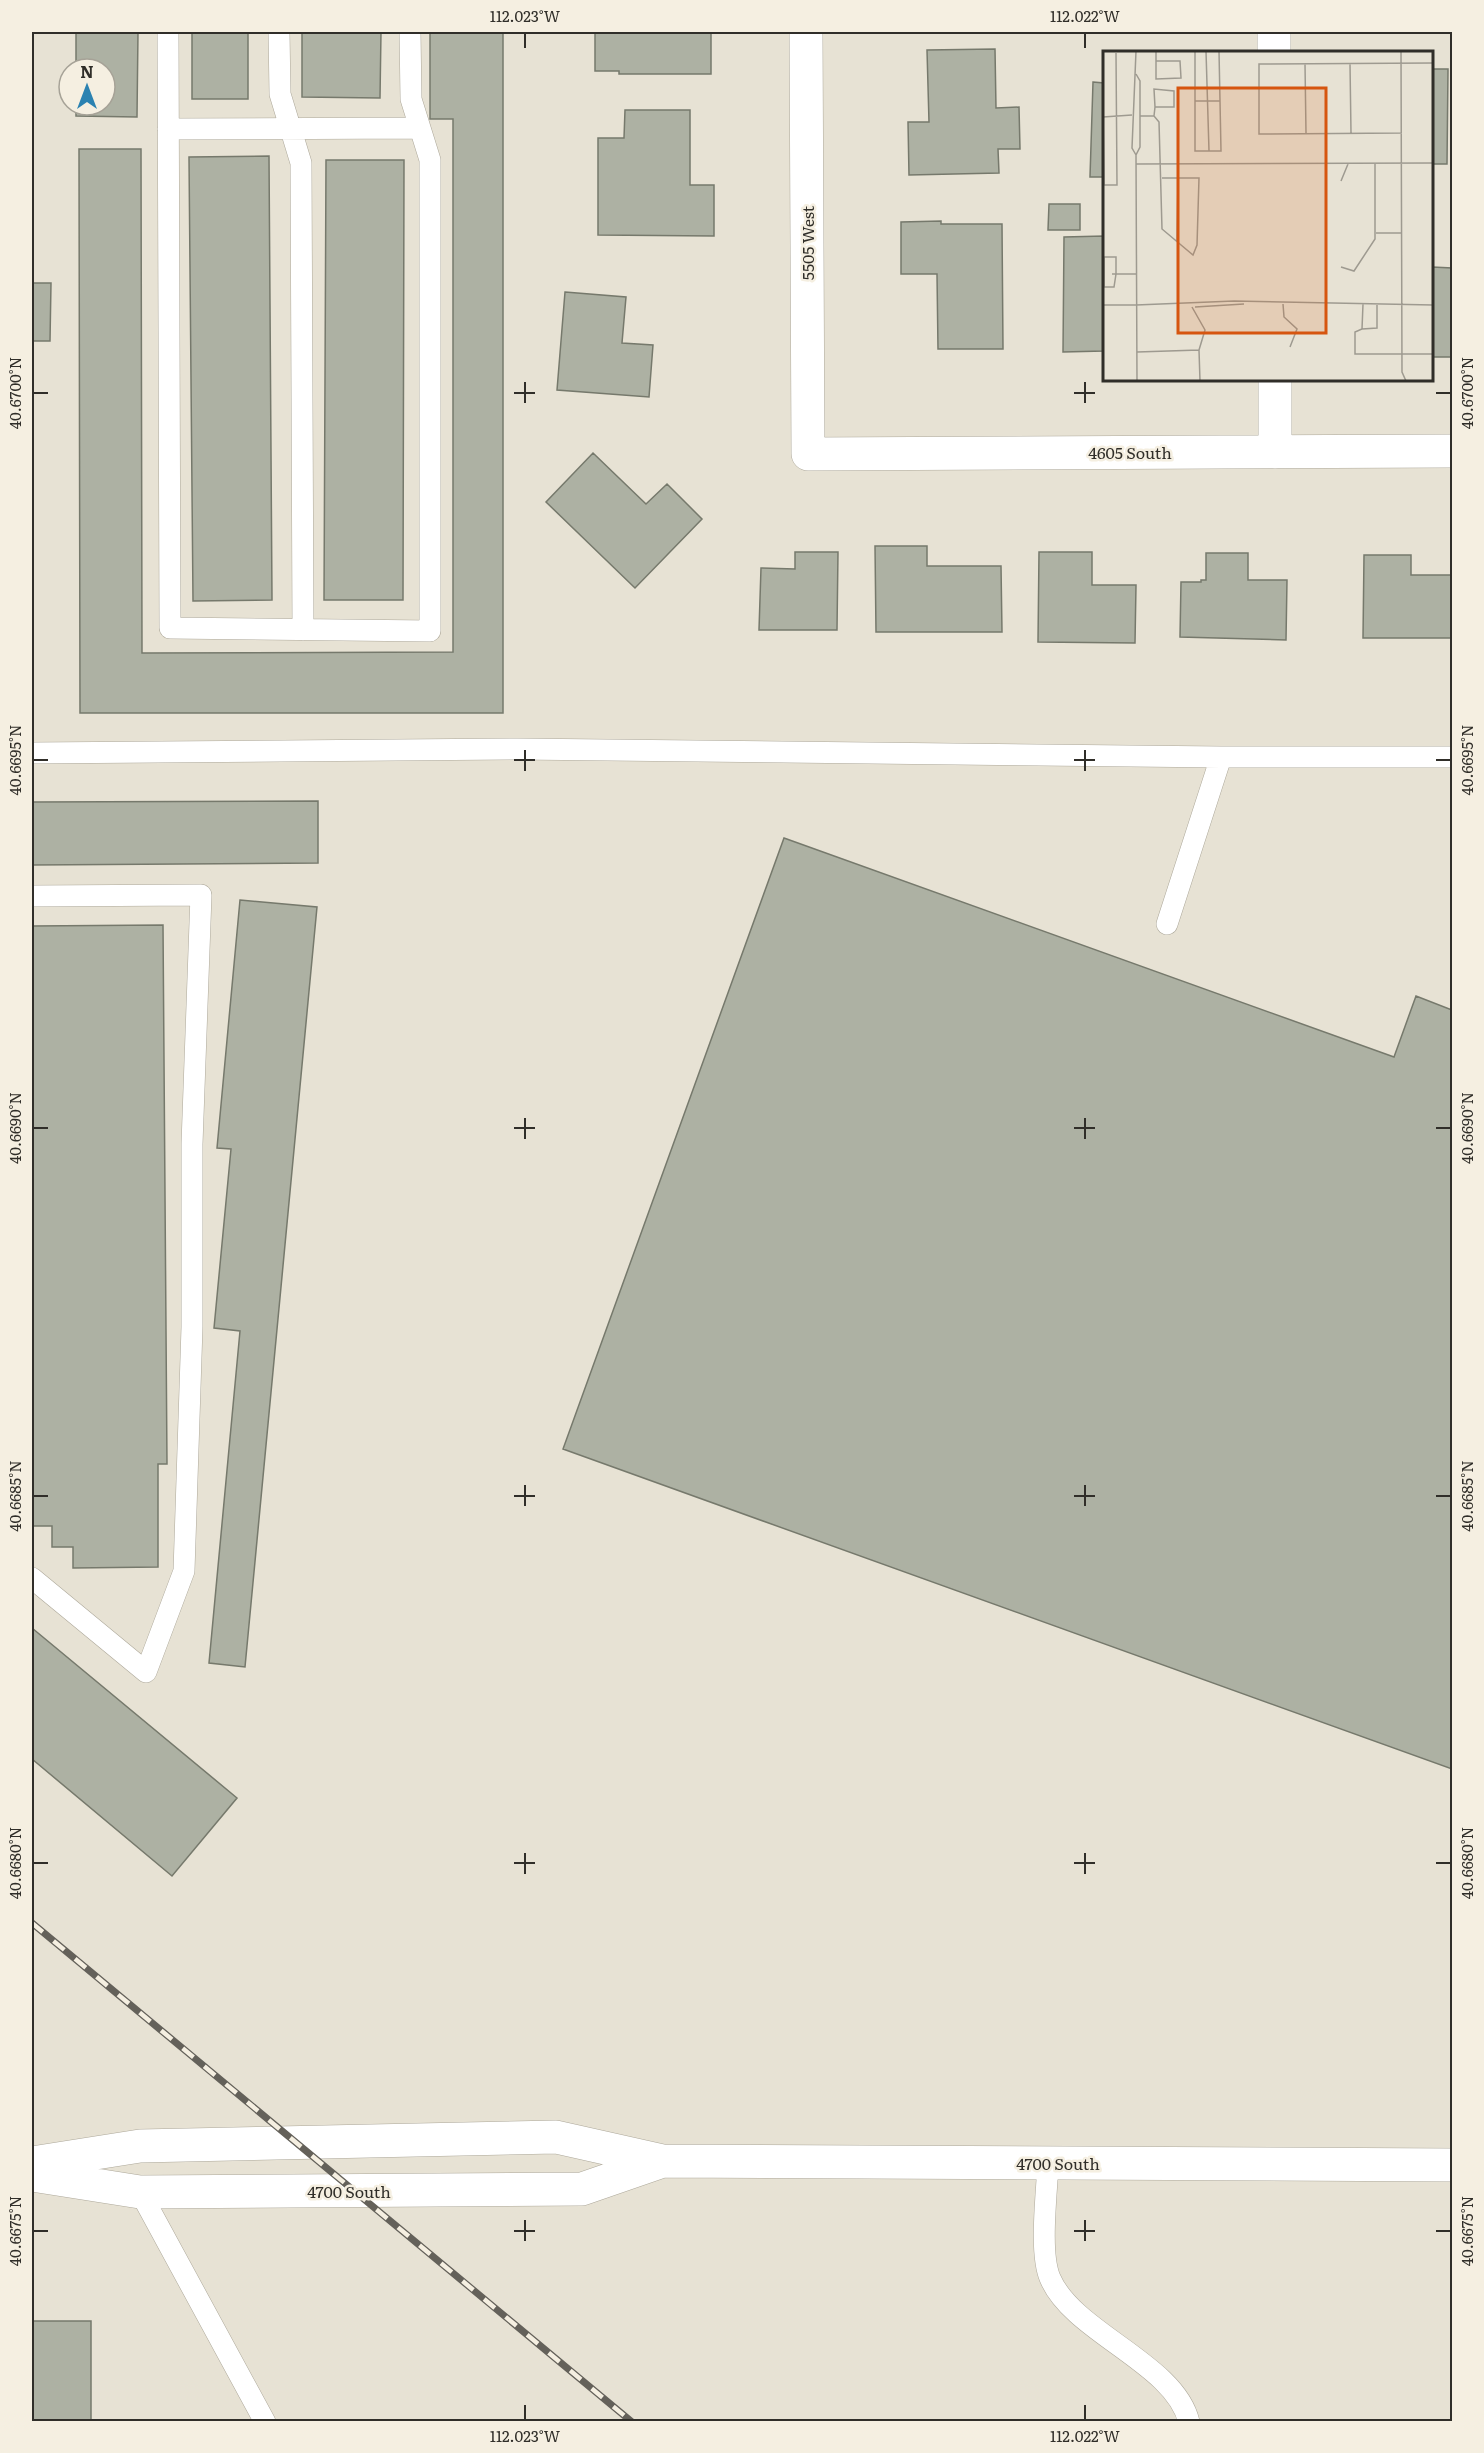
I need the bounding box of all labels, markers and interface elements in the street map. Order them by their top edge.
text: 112.023°W [490,4,561,27]
text: 112.022°W [1050,4,1121,27]
inset map [1103,51,1433,381]
north arrow [57,57,117,117]
text: N [80,59,94,83]
street label: 5505 West [795,205,819,280]
text: 40.6700°N [3,357,26,429]
text: 40.6700°N [1455,357,1478,429]
street label: 4605 South [1088,440,1172,464]
text: 40.6695°N [3,725,26,795]
text: 40.6695°N [1455,725,1478,795]
text: 40.6690°N [3,1092,26,1164]
text: 40.6690°N [1455,1092,1478,1164]
text: 40.6685°N [3,1460,26,1532]
text: 40.6685°N [1455,1460,1478,1532]
text: 40.6680°N [3,1827,26,1899]
text: 40.6680°N [1455,1827,1478,1899]
street label: 4700 South [1016,2151,1100,2175]
street label: 4700 South [307,2179,391,2203]
text: 40.6675°N [3,2196,26,2266]
text: 40.6675°N [1455,2196,1478,2266]
text: 112.023°W [490,2424,561,2447]
text: 112.022°W [1050,2424,1121,2447]

